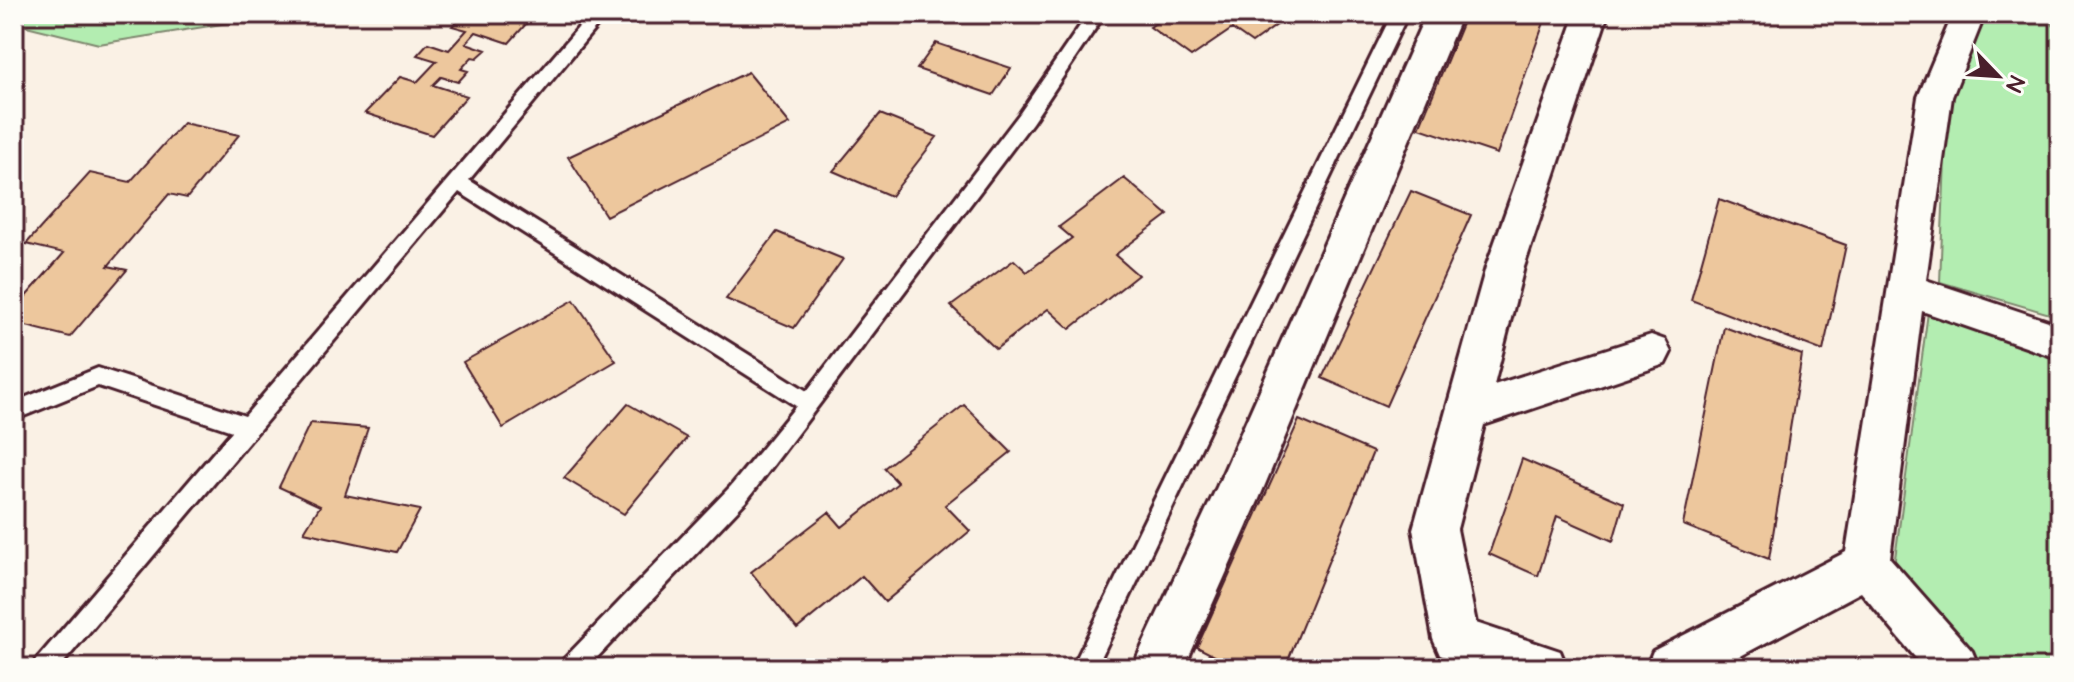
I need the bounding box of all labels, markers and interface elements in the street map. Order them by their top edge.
north arrow [1958,36,2038,116]
text: N [1998,71,2032,97]

